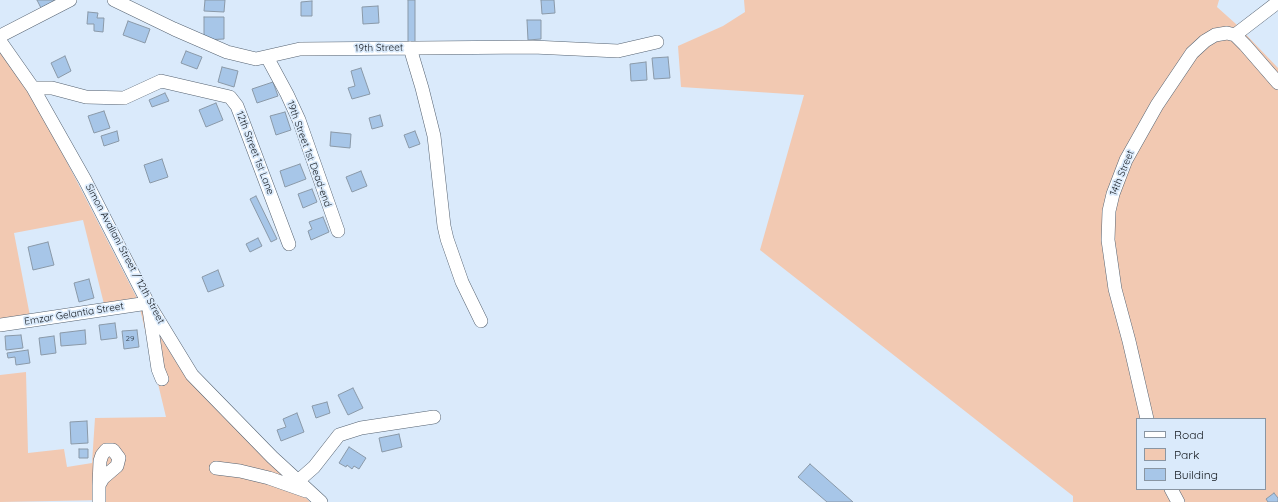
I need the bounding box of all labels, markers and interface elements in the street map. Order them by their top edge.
street label: 19th Street [355,42,403,54]
street label: 19th Street 1st Dead-end [284,99,334,209]
street label: 12th Street 1st Lane [234,110,276,196]
street label: 14th Street [1107,149,1137,197]
street label: Simon Avaliani Street / 12th Street [83,182,167,326]
street label: Emzar Gelantia Street [23,300,125,328]
house number: 29 [126,334,134,344]
legend [1136,418,1266,490]
text: Road [1174,427,1204,442]
text: Park [1174,447,1199,462]
text: Building [1174,467,1218,482]

